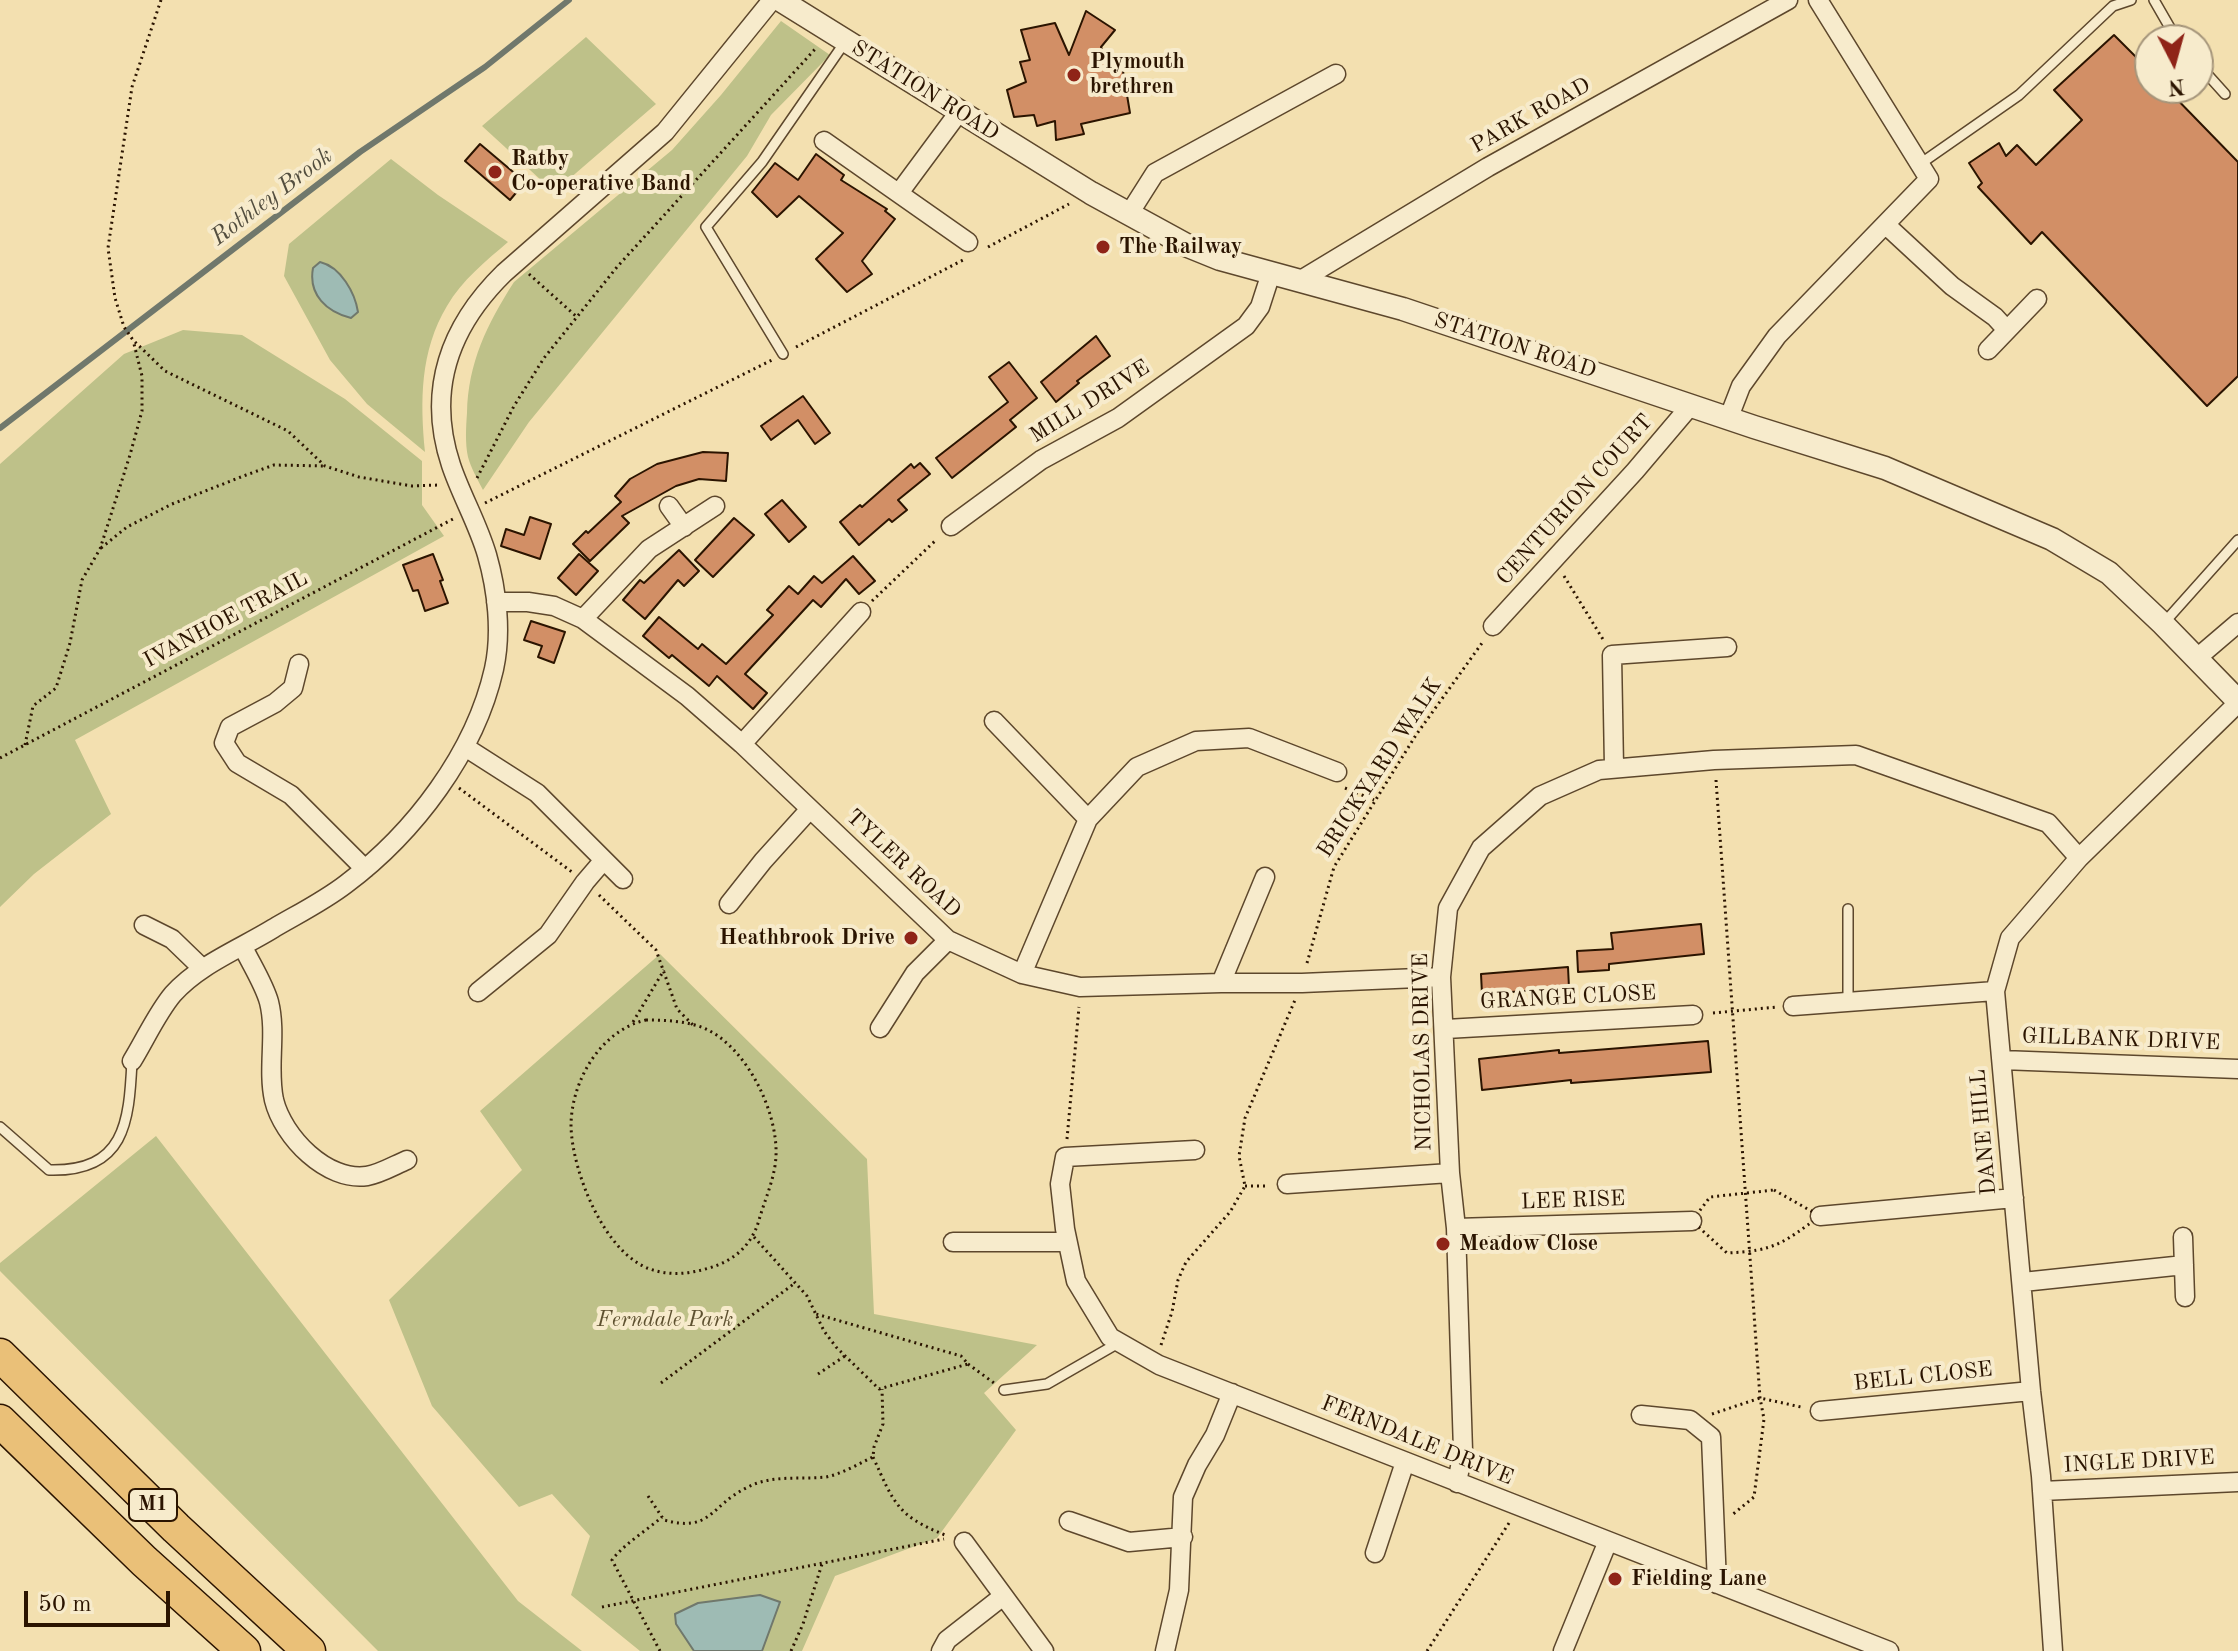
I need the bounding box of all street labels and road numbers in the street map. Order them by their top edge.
street label: STATION ROAD [846,35,1004,147]
street label: PARK ROAD [1467,72,1595,160]
street label: STATION ROAD [1430,307,1600,385]
street label: MILL DRIVE [1025,355,1155,449]
street label: CENTURION COURT [1491,409,1659,591]
street label: IVANHOE TRAIL [139,566,313,674]
street label: BRICKYARD WALK [1312,673,1448,863]
street label: TYLER ROAD [840,804,966,924]
street label: NICHOLAS DRIVE [1408,953,1438,1151]
street label: GRANGE CLOSE [1479,980,1657,1016]
street label: GILLBANK DRIVE [2021,1023,2221,1057]
street label: DANE HILL [1965,1068,2003,1196]
street label: LEE RISE [1520,1186,1626,1216]
street label: BELL CLOSE [1852,1357,1994,1397]
street label: FERNDALE DRIVE [1317,1390,1517,1492]
street label: INGLE DRIVE [2063,1445,2215,1479]
road number: M1 [129,1489,177,1521]

